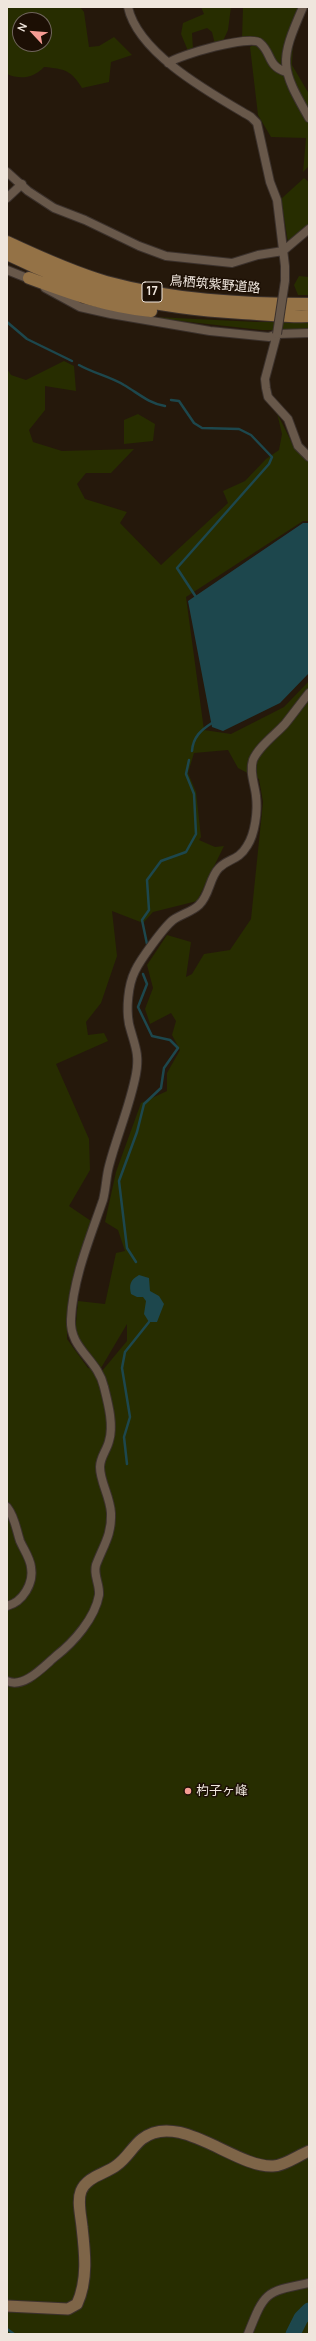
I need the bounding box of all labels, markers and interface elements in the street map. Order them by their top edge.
north arrow [12,12,52,52]
text: N [13,20,30,34]
street label: 鳥栖筑紫野道路 [169,273,261,297]
road number: 17 [142,282,162,302]
place label: 杓子ヶ峰 [196,1783,248,1799]
marker: 杓子ヶ峰 [183,1786,193,1796]

